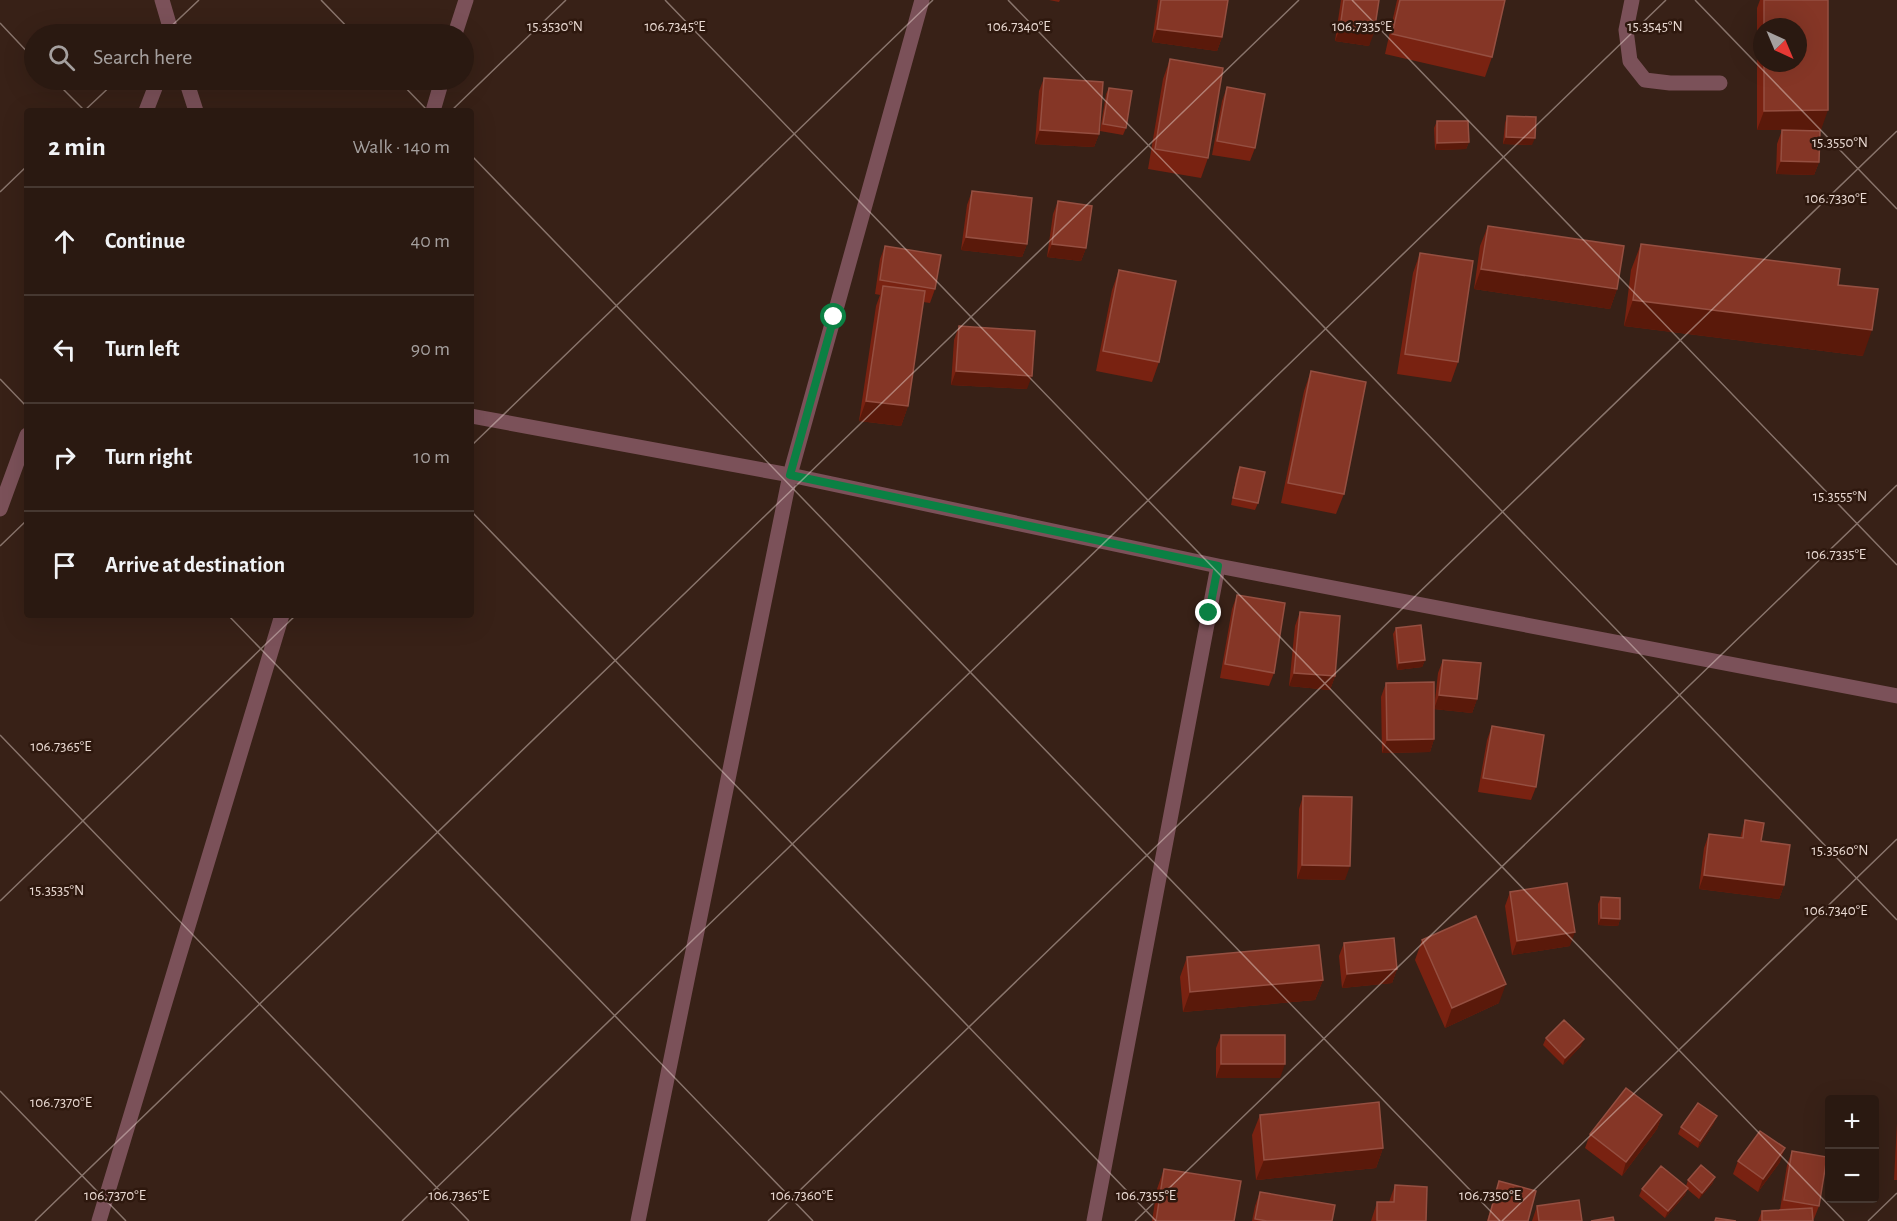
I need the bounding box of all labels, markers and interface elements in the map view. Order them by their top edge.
north arrow [1753,18,1807,72]
text: 15.3530°N [527,19,583,34]
text: 106.7345°E [644,19,706,34]
text: 106.7340°E [988,19,1050,34]
text: 106.7335°E [1332,19,1392,34]
text: 15.3545°N [1627,19,1683,34]
search box [24,24,474,90]
icon: search [45,41,78,74]
text: Search here [93,46,192,68]
text: 2 min [48,134,106,160]
text: 15.3550°N [1812,135,1868,150]
text: Walk · 140 m [352,137,450,157]
text: 106.7330°E [1805,191,1867,206]
icon: ahead [48,225,81,258]
text: Continue [105,230,185,252]
text: 40 m [411,231,450,251]
route start [820,303,846,329]
icon: left [48,333,81,366]
text: Turn left [105,338,179,360]
text: 90 m [411,339,450,359]
icon: right [48,441,81,474]
text: Turn right [105,446,192,468]
text: 10 m [413,447,450,467]
text: 15.3555°N [1813,489,1867,504]
text: 106.7335°E [1806,547,1866,562]
icon: arrive [48,549,81,582]
text: Arrive at destination [105,554,285,576]
route end [1195,599,1221,625]
text: 106.7365°E [31,739,91,754]
text: 15.3560°N [1812,843,1868,858]
text: 15.3535°N [30,883,84,898]
text: 106.7340°E [1805,903,1867,918]
text: 106.7370°E [30,1095,92,1110]
map controls [1825,1095,1879,1203]
button: + [1825,1095,1879,1149]
button: − [1825,1149,1879,1203]
text: 106.7370°E [84,1188,146,1203]
text: 106.7365°E [429,1188,489,1203]
text: 106.7360°E [771,1188,833,1203]
text: 106.7355°E [1116,1188,1176,1203]
text: 106.7350°E [1459,1188,1521,1203]

